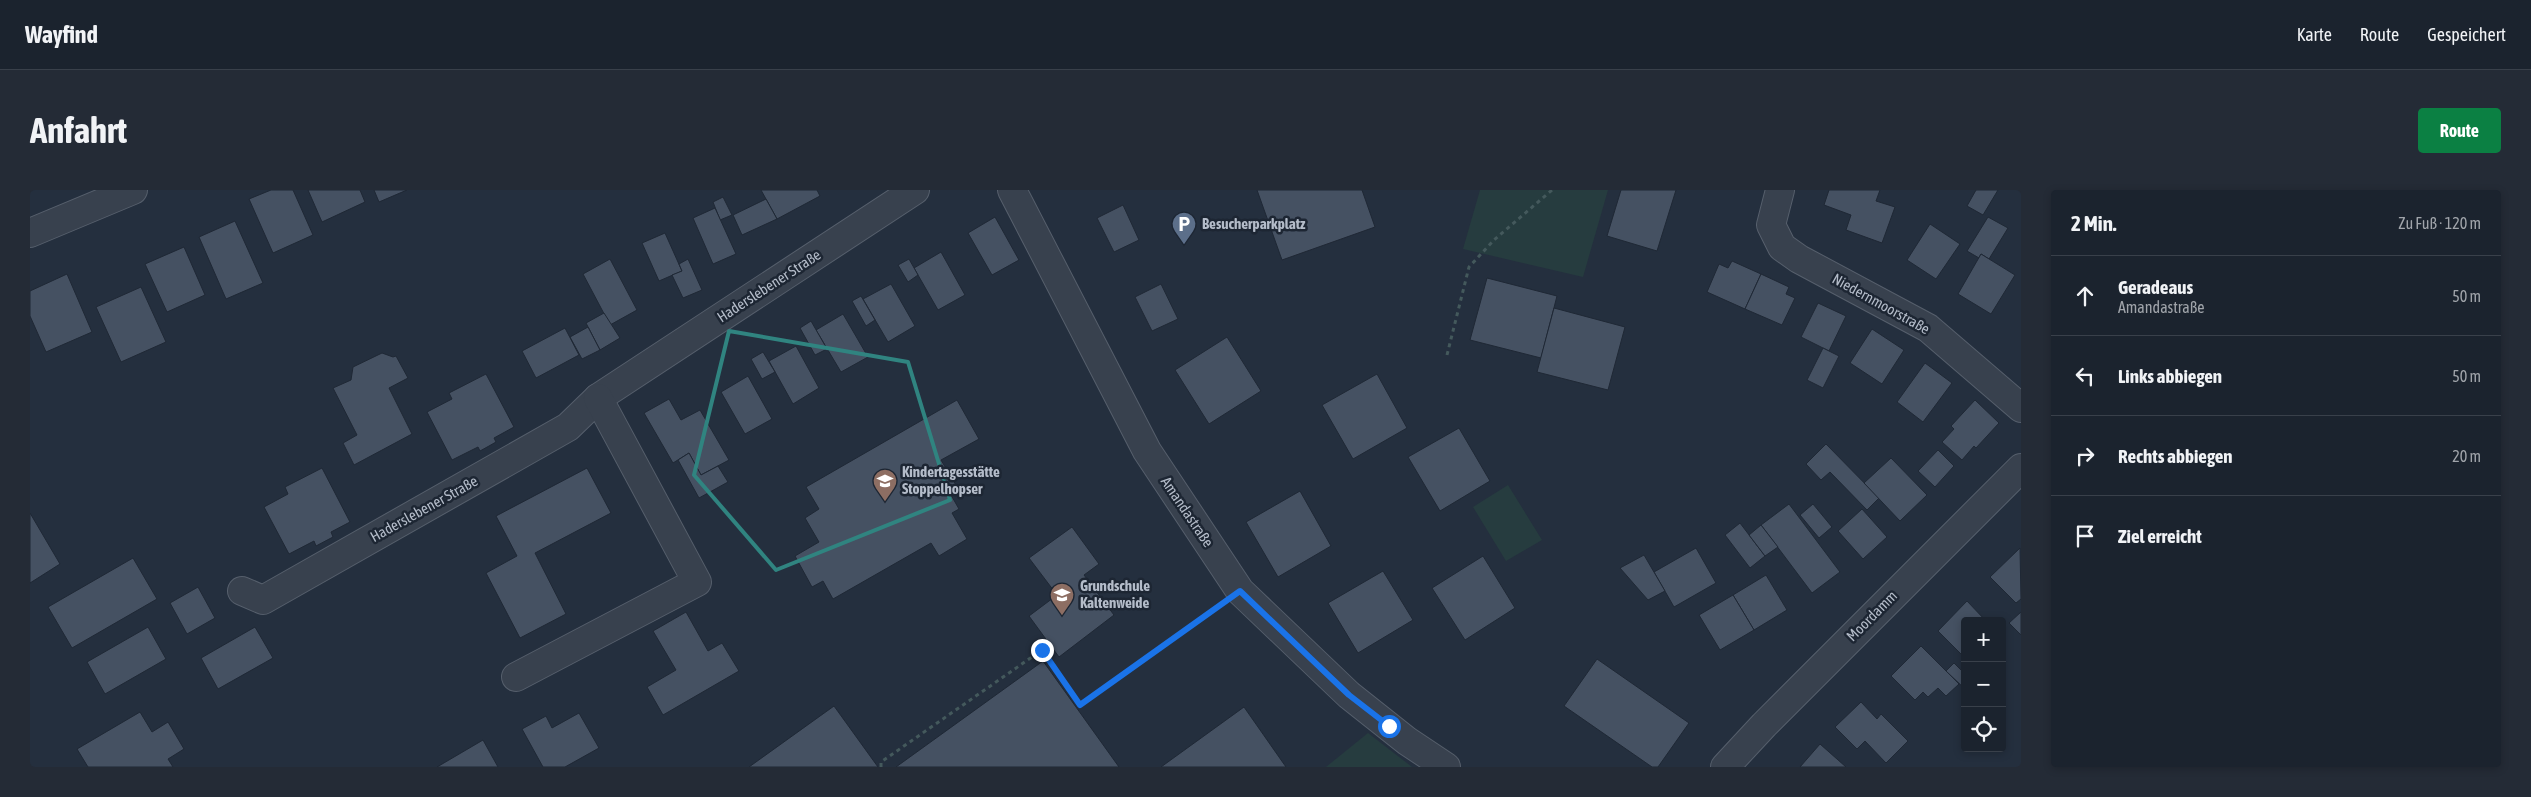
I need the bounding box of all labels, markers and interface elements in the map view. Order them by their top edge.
text: Wayfind [25,21,98,48]
text: Karte [2297,24,2332,45]
text: Route [2360,24,2399,45]
text: Gespeichert [2427,24,2506,45]
button: Route [2418,108,2501,153]
text: Anfahrt [30,110,127,150]
parking icon: Besucherparkplatz [1171,211,1197,245]
text: 2 Min. [2071,211,2117,235]
text: Zu Fuß · 120 m [2398,214,2481,232]
place label: Besucherparkplatz [1202,215,1306,232]
street label: Haderslebener Straße [714,246,824,325]
street label: Niedernmoorstraße [1830,270,1933,337]
text: Geradeaus [2118,276,2193,298]
icon: ahead [2071,282,2099,310]
text: 50 m [2452,287,2481,305]
text: Amandastraße [2118,298,2204,316]
icon: left [2071,362,2099,390]
text: Links abbiegen [2118,365,2222,387]
text: 50 m [2452,367,2481,385]
icon: right [2071,442,2099,470]
text: Rechts abbiegen [2118,445,2233,467]
text: 20 m [2452,447,2481,465]
place label: Kindertagesstätte Stoppelhopser [902,463,1000,497]
school or university icon: Kindertagesstätte Stoppelhopser [872,468,898,502]
street label: Haderslebener Straße [367,472,481,545]
street label: Amandastraße [1158,473,1217,550]
icon: arrive [2071,522,2099,550]
text: Ziel erreicht [2118,525,2202,547]
place label: Grundschule Kaltenweide [1080,577,1150,611]
school or university icon: Grundschule Kaltenweide [1049,582,1075,616]
street label: Moordamm [1843,587,1900,644]
map controls [1961,617,2006,752]
button: + [1961,617,2006,662]
route end [1031,639,1054,662]
button: − [1961,662,2006,707]
button: locate [1961,707,2006,752]
route start [1378,715,1401,738]

